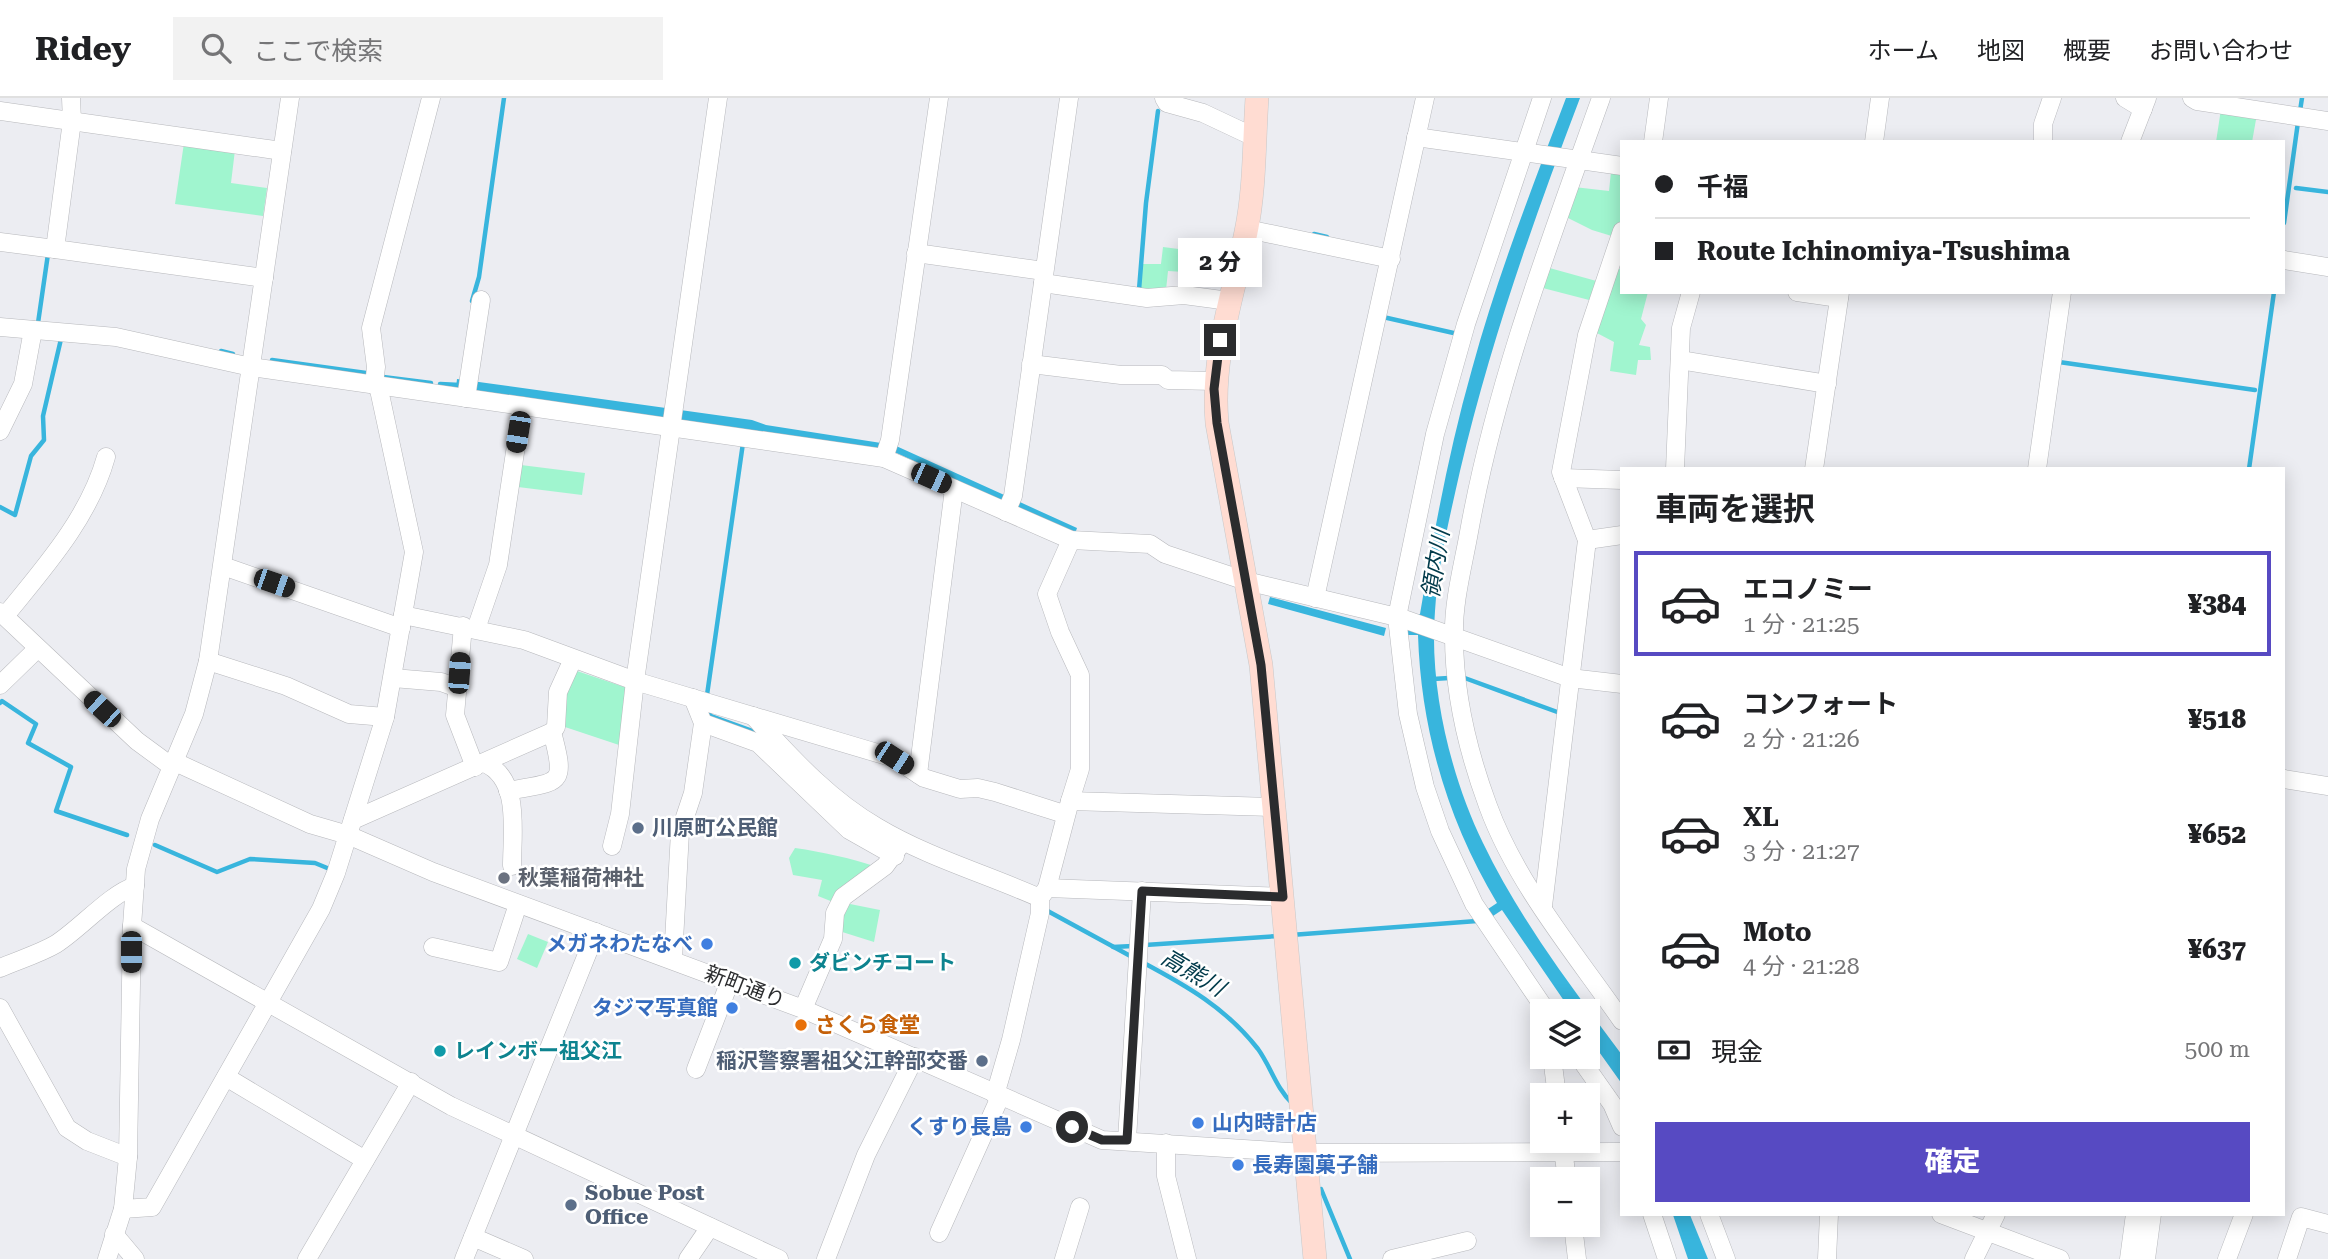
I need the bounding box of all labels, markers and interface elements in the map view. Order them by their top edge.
search box [173,17,663,80]
text: Ridey [35,29,131,68]
icon: search [197,29,235,67]
text: ここで検索 [253,36,383,66]
text: ホーム [1868,37,1939,65]
text: 地図 [1977,37,2025,65]
text: 概要 [2063,37,2111,65]
text: お問い合わせ [2149,37,2293,65]
text: 千福 [1697,172,1749,202]
text: Route Ichinomiya-Tsushima [1697,236,2070,266]
callout: 2 分 [1178,238,1262,288]
text: 2 分 [1199,249,1241,276]
route end [1204,324,1236,356]
car [505,410,532,454]
car [908,460,955,496]
text: 車両を選択 [1655,490,1815,528]
water label: 領内川 [1417,525,1455,600]
car [251,566,298,600]
icon: car [1659,572,1722,635]
text: エコノミー [1743,574,1873,604]
text: ¥384 [2188,589,2246,619]
text: 1 分 · 21:25 [1743,611,1860,638]
car [448,651,471,695]
car [80,687,125,731]
icon: car [1659,687,1722,750]
text: コンフォート [1743,689,1898,719]
text: ¥518 [2188,704,2246,734]
text: 2 分 · 21:26 [1743,726,1860,753]
car [871,738,918,778]
icon: car [1659,802,1722,865]
text: XL [1743,802,1779,832]
place label: 川原町公民館 [652,816,778,840]
text: ¥652 [2188,819,2246,849]
marker: 川原町公民館 [630,820,646,836]
text: 3 分 · 21:27 [1743,838,1860,865]
place label: 秋葉稲荷神社 [518,866,644,890]
marker: 秋葉稲荷神社 [496,870,512,886]
icon: car [1659,917,1722,980]
text: Moto [1743,917,1812,947]
car [121,931,142,973]
place label: メガネわたなべ [546,932,693,956]
text: ¥637 [2188,934,2246,964]
marker: メガネわたなべ [699,936,715,952]
water label: 高熊川 [1156,944,1232,1004]
place label: ダビンチコート [809,951,956,975]
text: 4 分 · 21:28 [1743,953,1860,980]
marker: ダビンチコート [787,955,803,971]
street label: 新町通り [701,961,789,1013]
place label: タジマ写真館 [592,996,718,1020]
map controls [1530,999,1600,1237]
button: layers [1530,999,1600,1069]
marker: タジマ写真館 [724,1000,740,1016]
place label: さくら食堂 [815,1013,920,1037]
marker: さくら食堂 [793,1017,809,1033]
icon: cash [1655,1031,1693,1069]
text: 500 m [2185,1036,2250,1063]
text: 現金 [1711,1037,1763,1067]
place label: レインボー祖父江 [454,1039,622,1063]
marker: レインボー祖父江 [432,1043,448,1059]
place label: 稲沢警察署祖父江幹部交番 [716,1049,968,1073]
marker: 稲沢警察署祖父江幹部交番 [974,1053,990,1069]
button: + [1530,1083,1600,1153]
route start [1056,1111,1088,1143]
place label: 山内時計店 [1212,1111,1317,1135]
place label: くすり長島 [907,1115,1012,1139]
marker: 山内時計店 [1190,1115,1206,1131]
marker: くすり長島 [1018,1119,1034,1135]
button: 確定 [1655,1122,2250,1202]
place label: 長寿園菓子舗 [1252,1153,1378,1177]
marker: 長寿園菓子舗 [1230,1157,1246,1173]
button: − [1530,1167,1600,1237]
place label: Sobue Post Office [585,1181,705,1229]
marker: Sobue Post Office [563,1197,579,1213]

